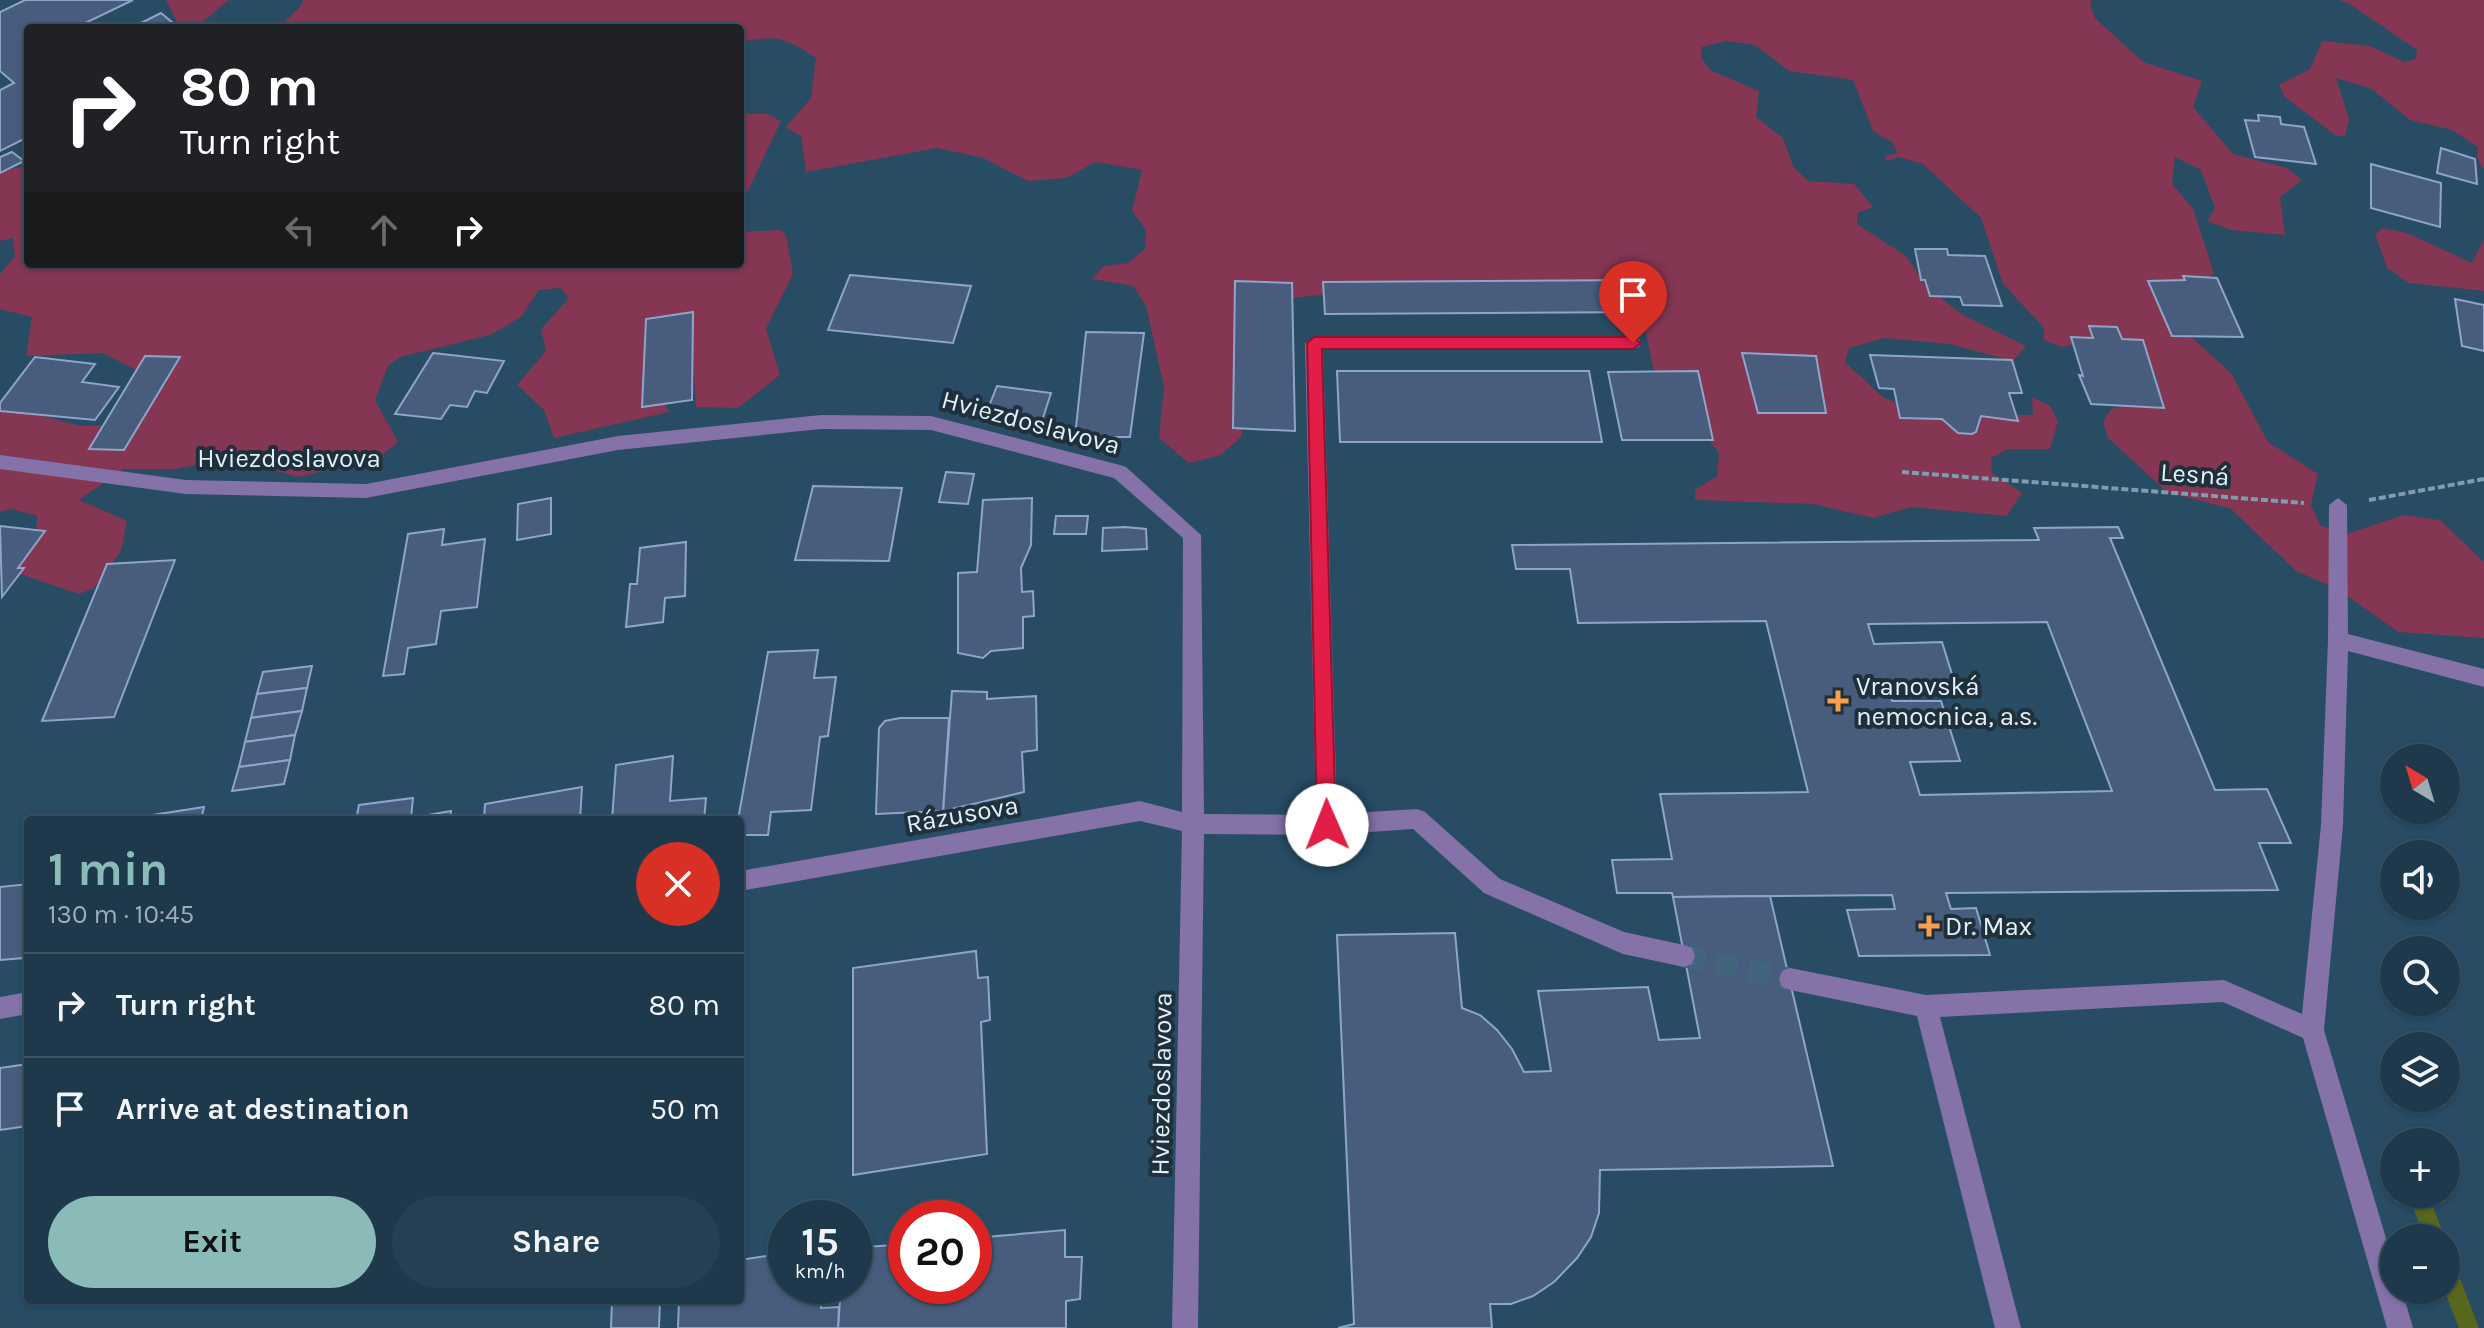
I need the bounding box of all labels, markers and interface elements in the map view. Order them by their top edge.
text: 80 m [180,54,319,119]
icon: right [48,56,152,160]
text: Turn right [180,121,340,163]
icon: left [278,208,322,252]
icon: ahead [362,208,406,252]
icon: right [446,208,490,252]
pin [1599,261,1667,343]
icon: arrive [1611,273,1655,317]
street label: Hviezdoslavova [938,384,1123,461]
street label: Hviezdoslavova [197,443,381,474]
street label: Lesná [2159,457,2231,492]
place label: Vranovská nemocnica, a.s. [1856,671,2037,732]
marker: Vranovská nemocnica, a.s. [1827,690,1849,712]
north arrow [2380,744,2460,824]
map controls [2380,744,2460,1304]
position arrow [1285,783,1369,867]
street label: Rázusova [903,789,1021,840]
button: sound [2380,840,2460,920]
text: 1 min [48,841,168,897]
button: close [636,842,720,926]
text: 130 m · 10:45 [48,899,194,930]
place label: Dr. Max [1945,911,2032,942]
marker: Dr. Max [1920,917,1938,935]
button: search [2380,936,2460,1016]
icon: right [48,983,92,1027]
text: Turn right [116,987,256,1023]
text: 80 m [649,987,720,1023]
street label: Hviezdoslavova [1144,992,1179,1176]
button: layers [2380,1032,2460,1112]
icon: arrive [48,1087,92,1131]
text: Arrive at destination [116,1091,410,1127]
text: 50 m [650,1091,720,1127]
button: + [2380,1128,2460,1208]
button: Exit [48,1196,376,1288]
button: Share [392,1196,720,1288]
speed limit sign: 20 [888,1200,992,1304]
text: 15 [801,1218,839,1265]
button: − [2380,1224,2460,1304]
text: km/h [795,1260,845,1283]

